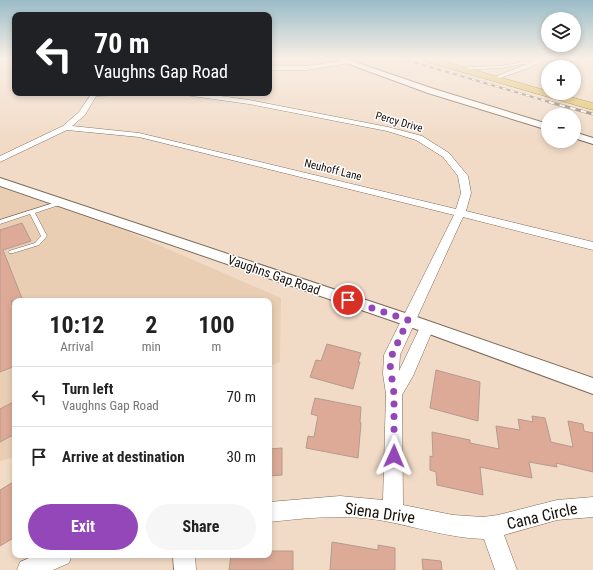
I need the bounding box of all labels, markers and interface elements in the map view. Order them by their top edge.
map controls [541,12,581,148]
button: layers [541,12,581,52]
text: 70 m [94,27,150,60]
icon: left [28,28,80,80]
button: + [541,60,581,100]
text: Vaughns Gap Road [94,61,228,82]
button: − [541,108,581,148]
street label: Percy Drive [374,109,424,135]
street label: Neuhoff Lane [303,157,363,183]
street label: Vaughns Gap Road [226,252,322,298]
pin [331,283,365,317]
icon: arrive [337,289,359,311]
text: 10:12 [49,311,104,339]
text: 2 [145,311,157,339]
text: 100 [198,311,235,339]
text: Arrival [60,339,93,354]
text: min [142,339,161,354]
text: m [212,339,221,354]
text: Turn left [62,380,113,398]
icon: left [28,386,50,408]
text: 70 m [226,388,256,406]
text: Vaughns Gap Road [62,398,159,413]
position arrow [373,435,415,477]
icon: arrive [28,446,50,468]
text: Arrive at destination [62,448,185,466]
text: 30 m [226,448,256,466]
street label: Siena Drive [344,499,416,527]
street label: Cana Circle [505,499,579,533]
button: Exit [28,504,138,550]
button: Share [146,504,256,550]

